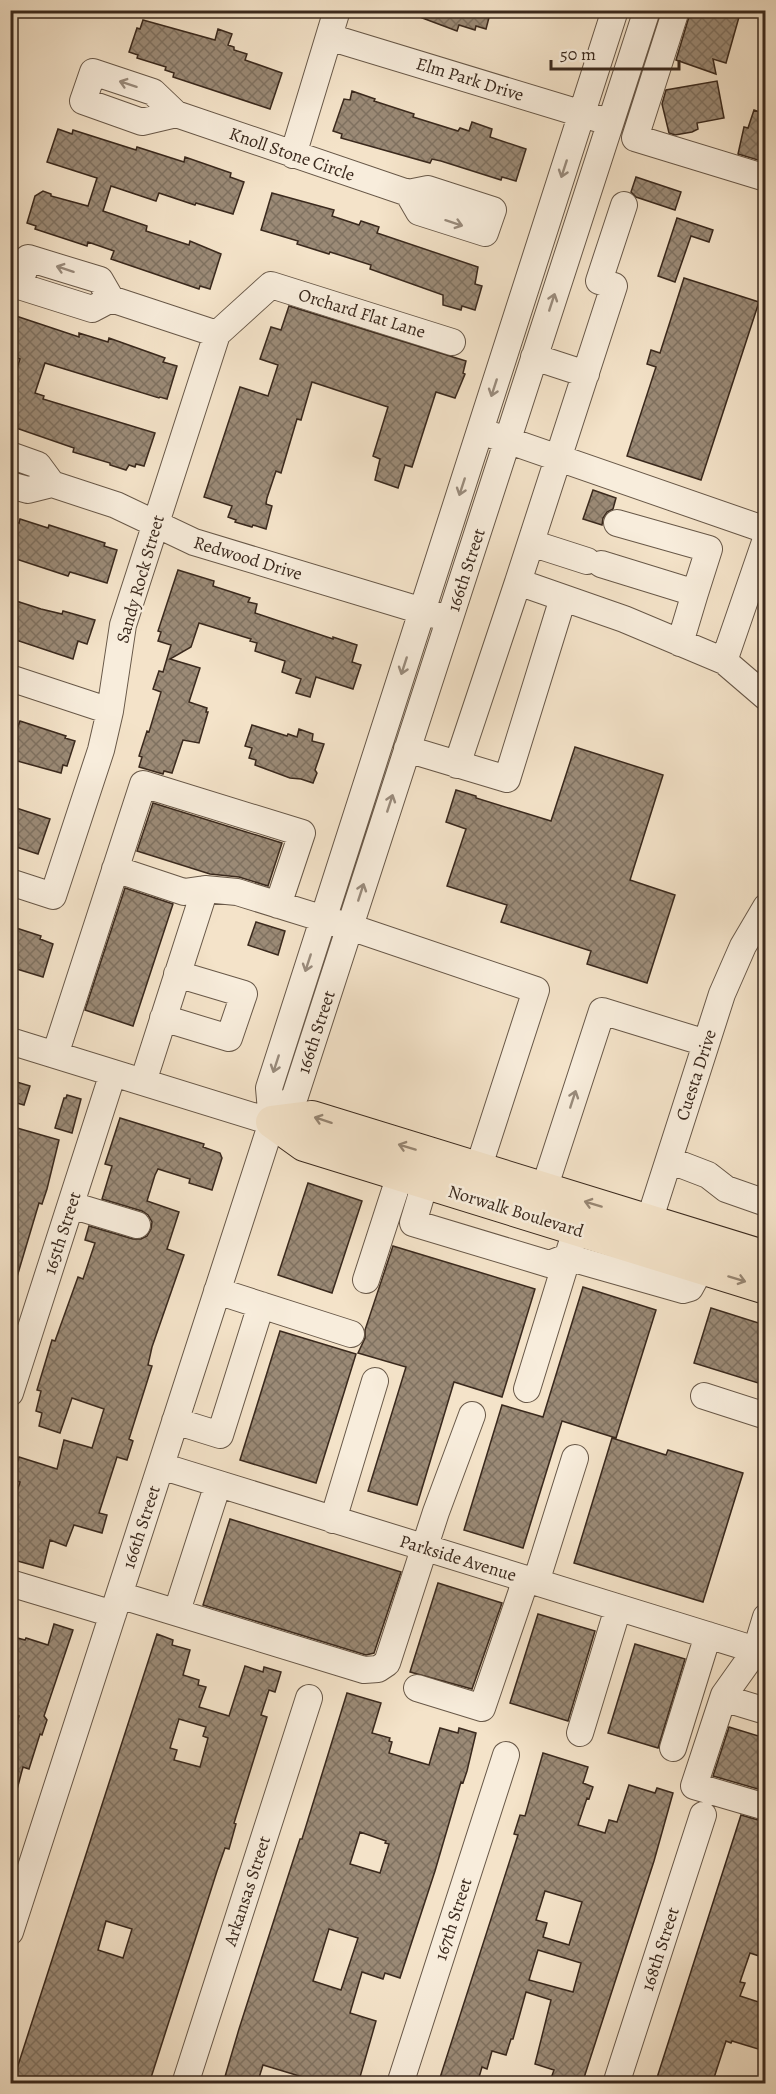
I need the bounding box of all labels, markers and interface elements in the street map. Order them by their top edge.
scale bar [551,33,678,71]
text: 50 m [560,42,596,66]
street label: Elm Park Drive [413,51,527,107]
one-way arrow [119,77,138,88]
street label: Knoll Stone Circle [226,121,358,187]
one-way arrow [558,159,569,178]
one-way arrow [444,218,463,229]
one-way arrow [56,263,75,274]
street label: Orchard Flat Lane [296,282,428,344]
one-way arrow [548,293,559,312]
one-way arrow [487,378,498,397]
one-way arrow [456,477,467,496]
street label: Sandy Rock Street [110,512,170,646]
street label: 166th Street [441,525,491,615]
street label: Redwood Drive [191,530,305,586]
one-way arrow [398,656,409,675]
one-way arrow [385,795,396,813]
one-way arrow [356,883,367,902]
one-way arrow [302,953,313,972]
street label: 166th Street [291,987,341,1077]
street label: Cuesta Drive [670,1026,722,1124]
one-way arrow [270,1054,281,1073]
one-way arrow [568,1090,579,1109]
one-way arrow [314,1114,333,1125]
one-way arrow [398,1141,417,1152]
street label: Norwalk Boulevard [445,1179,587,1243]
street label: 165th Street [37,1189,87,1277]
one-way arrow [584,1198,603,1209]
one-way arrow [727,1274,746,1285]
street label: 166th Street [116,1482,166,1572]
street label: Parkside Avenue [397,1529,519,1587]
street label: Arkansas Street [218,1833,276,1950]
street label: 167th Street [428,1875,478,1963]
street label: 168th Street [635,1904,685,1994]

